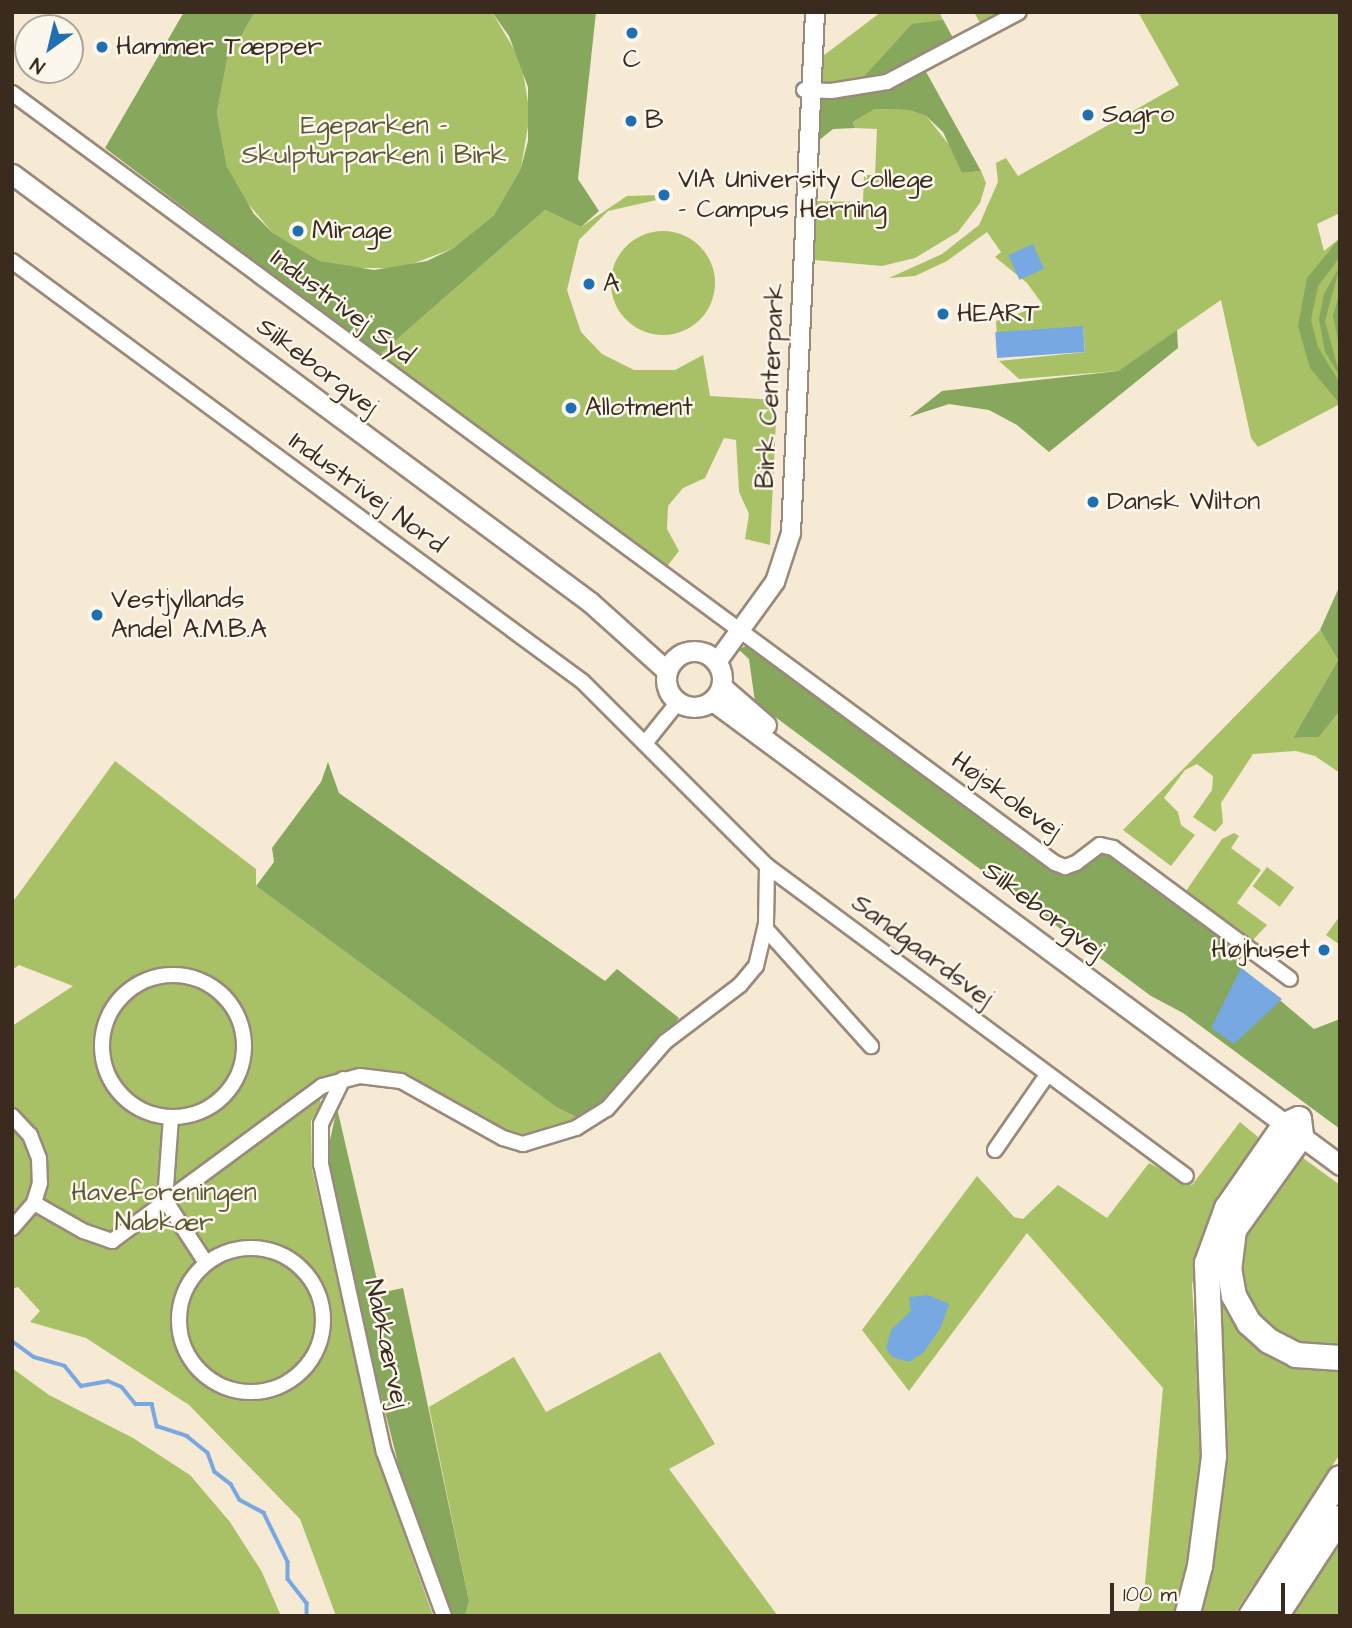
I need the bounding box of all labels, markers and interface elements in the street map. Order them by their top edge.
north arrow [14,14,84,84]
marker: C [624,25,640,41]
place label: Hammer Tæpper [116,31,322,63]
marker: Hammer Tæpper [94,39,110,55]
place label: C [623,44,641,76]
text: N [26,51,51,80]
place label: Sagro [1102,99,1174,131]
place label: B [645,105,663,137]
marker: Sagro [1080,107,1096,123]
park label: Egeparken - Skulpturparken i Birk [241,110,507,172]
marker: B [623,113,639,129]
place label: VIA University College - Campus Herning [678,164,934,226]
marker: VIA University College - Campus Herning [656,187,672,203]
place label: Mirage [312,215,392,247]
marker: Mirage [290,223,306,239]
street label: Industrivej Syd [264,243,420,371]
place label: A [603,268,620,300]
marker: A [581,276,597,292]
street label: Birk Centerpark [750,283,792,489]
place label: HEART [957,298,1040,330]
marker: HEART [935,306,951,322]
street label: Silkeborgvej [250,311,384,423]
place label: Allotment [585,392,693,424]
marker: Allotment [563,400,579,416]
street label: Industrivej Nord [282,426,452,560]
place label: Dansk Wilton [1107,486,1260,518]
marker: Dansk Wilton [1085,494,1101,510]
place label: Vestjyllands Andel A.M.B.A [111,584,267,646]
marker: Vestjyllands Andel A.M.B.A [89,607,105,623]
street label: Højskolevej [945,745,1067,847]
street label: Silkeborgvej [976,855,1110,967]
street label: Sandgaardsvej [845,888,999,1014]
place label: Højhuset [1211,934,1310,966]
marker: Højhuset [1316,942,1332,958]
park label: Haveforeningen Nabkær [71,1177,257,1238]
street label: Nabkærvej [357,1277,415,1411]
scale bar [1114,1568,1289,1612]
text: 100 m [1123,1580,1177,1609]

